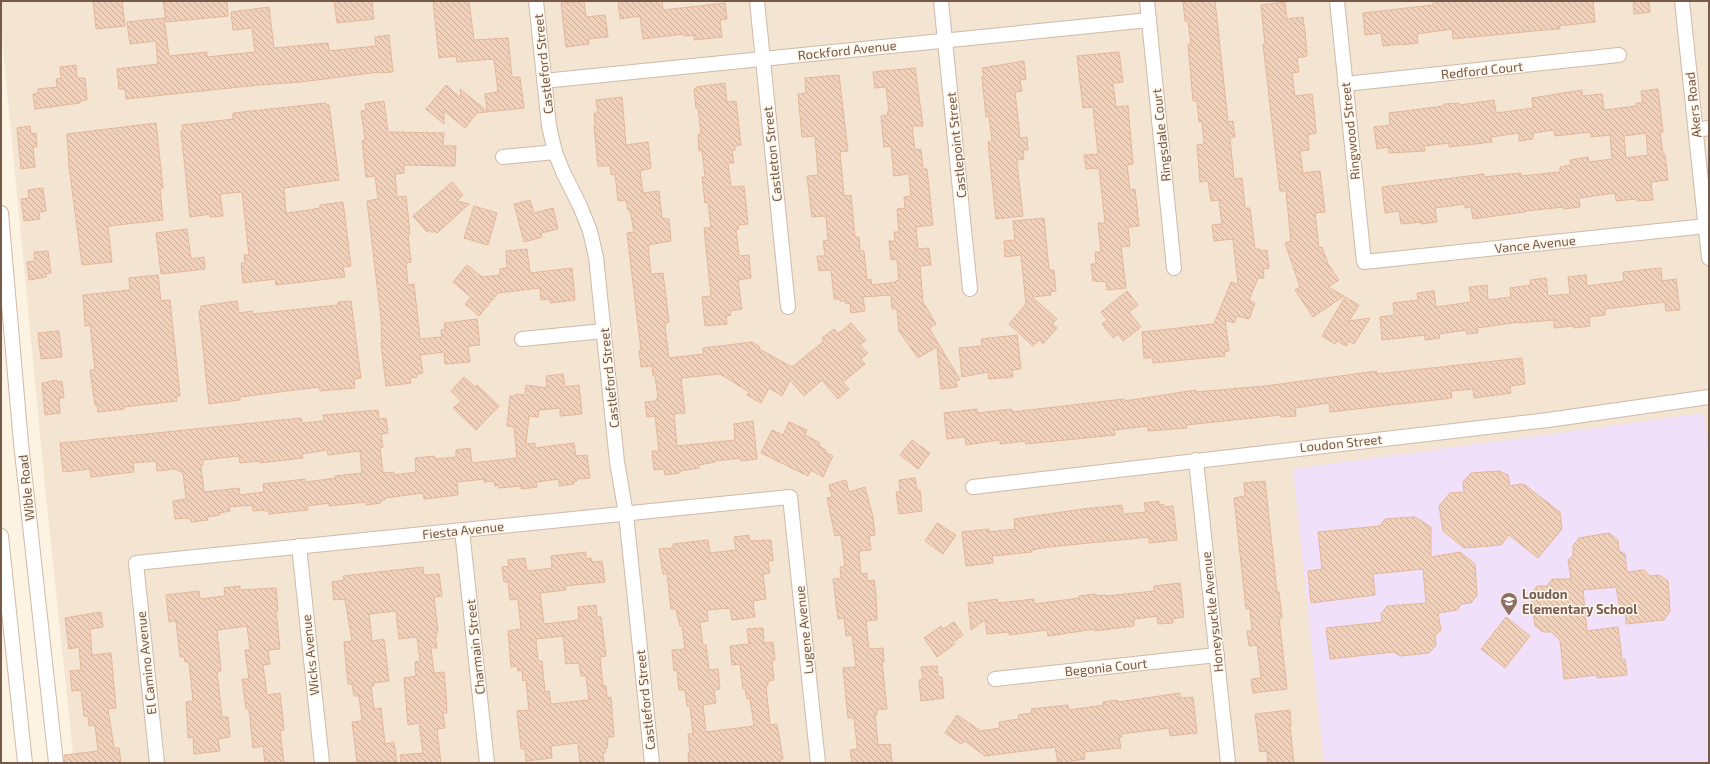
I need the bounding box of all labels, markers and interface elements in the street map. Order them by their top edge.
street label: Castleford Street [530,13,556,115]
street label: Rockford Avenue [797,37,897,63]
street label: Redford Court [1440,58,1524,82]
street label: Akers Road [1682,71,1704,139]
street label: Ringwood Street [1337,81,1363,181]
street label: Ringsdale Court [1148,88,1174,182]
street label: Castlepoint Street [942,91,970,199]
street label: Castleton Street [759,105,785,203]
street label: Vance Avenue [1494,232,1576,256]
street label: Castleford Street [596,327,622,429]
street label: Loudon Street [1299,431,1383,455]
street label: Wible Road [15,454,37,522]
street label: Fiesta Avenue [421,518,505,542]
street label: Honeysuckle Avenue [1198,551,1226,673]
street label: Lugene Avenue [791,585,817,675]
place label: Loudon Elementary School [1522,586,1638,617]
school or university icon: Loudon Elementary School [1499,591,1519,616]
street label: Charmain Street [462,599,488,695]
street label: El Camino Avenue [133,610,159,716]
street label: Wicks Avenue [298,614,322,696]
street label: Castleford Street [632,649,658,751]
street label: Begonia Court [1064,655,1148,679]

